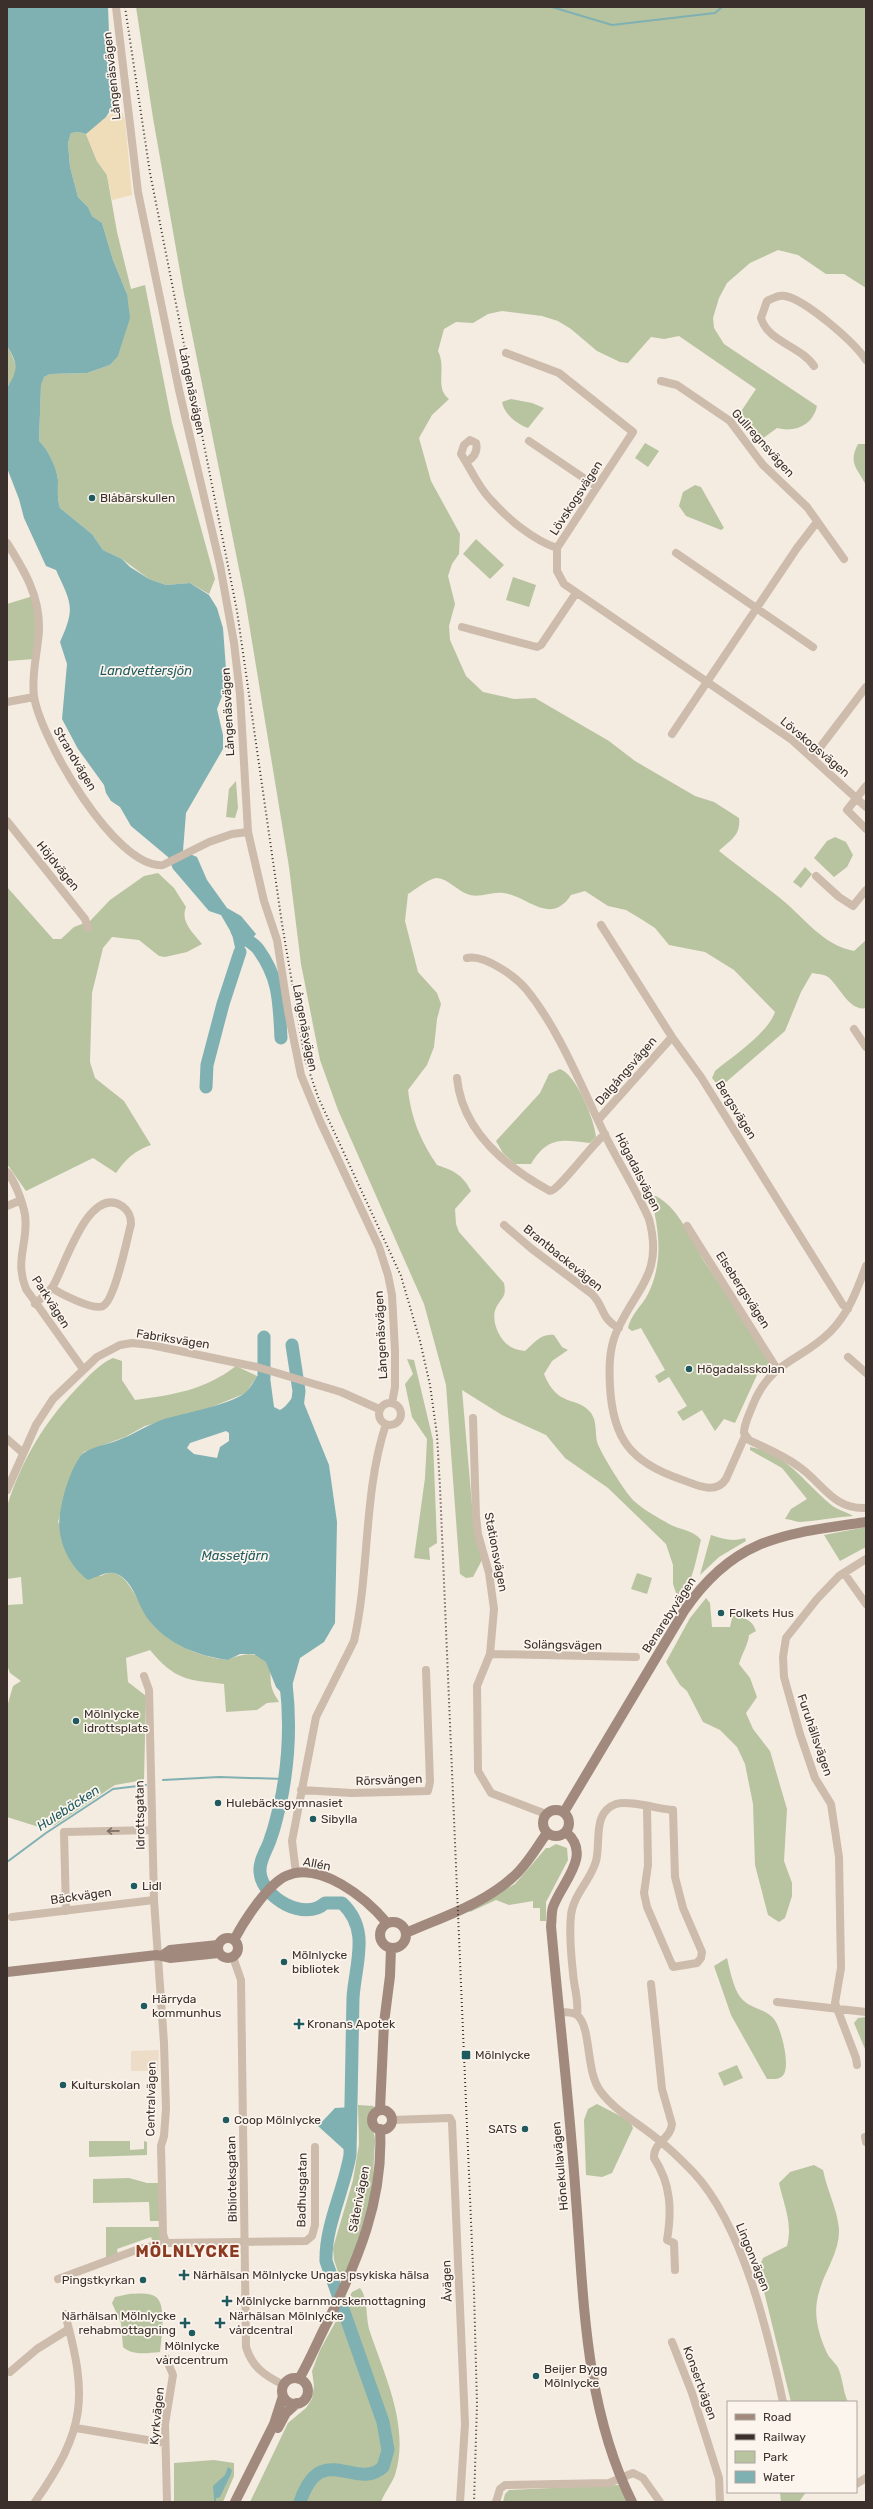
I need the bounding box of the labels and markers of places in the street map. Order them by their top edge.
place label: Blåbärskullen [100,491,175,505]
marker: Blåbärskullen [87,493,97,503]
place label: Högadalsskolan [697,1362,785,1376]
marker: Högadalsskolan [684,1364,694,1374]
place label: Folkets Hus [729,1606,794,1620]
marker: Folkets Hus [716,1608,726,1618]
place label: Mölnlycke idrottsplats [84,1707,148,1735]
marker: Mölnlycke idrottsplats [71,1716,81,1726]
place label: Hulebäcksgymnasiet [226,1796,343,1810]
marker: Hulebäcksgymnasiet [213,1798,223,1808]
place label: Sibylla [321,1812,357,1826]
marker: Sibylla [308,1814,318,1824]
place label: Lidl [142,1879,162,1893]
marker: Lidl [129,1881,139,1891]
place label: Mölnlycke bibliotek [292,1948,347,1976]
marker: Mölnlycke bibliotek [279,1957,289,1967]
place label: Härryda kommunhus [152,1992,221,2020]
marker: Härryda kommunhus [139,2001,149,2011]
place label: Kronans Apotek [307,2017,396,2031]
marker: Kronans Apotek [294,2019,304,2029]
place label: Mölnlycke [475,2048,530,2062]
marker: Mölnlycke [460,2049,472,2061]
place label: Kulturskolan [71,2078,140,2092]
marker: Kulturskolan [58,2080,68,2090]
place label: Coop Mölnlycke [234,2113,321,2127]
marker: Coop Mölnlycke [221,2115,231,2125]
place label: SATS [488,2122,517,2136]
marker: SATS [520,2124,530,2134]
place label: Närhälsan Mölnlycke Ungas psykiska hälsa [193,2268,429,2282]
marker: Närhälsan Mölnlycke Ungas psykiska hälsa [178,2269,190,2281]
place label: Pingstkyrkan [62,2273,135,2287]
marker: Pingstkyrkan [138,2275,148,2285]
place label: Mölnlycke barnmorskemottagning [236,2294,426,2308]
marker: Mölnlycke barnmorskemottagning [221,2295,233,2307]
place label: Närhälsan Mölnlycke rehabmottagning [61,2309,176,2337]
place label: Närhälsan Mölnlycke vårdcentral [229,2309,344,2337]
marker: Närhälsan Mölnlycke rehabmottagning [179,2317,191,2329]
marker: Närhälsan Mölnlycke vårdcentral [214,2317,226,2329]
marker: Mölnlycke vårdcentrum [187,2328,197,2338]
place label: Mölnlycke vårdcentrum [156,2339,228,2367]
place label: Beijer Bygg Mölnlycke [544,2362,607,2390]
marker: Beijer Bygg Mölnlycke [531,2371,541,2381]

